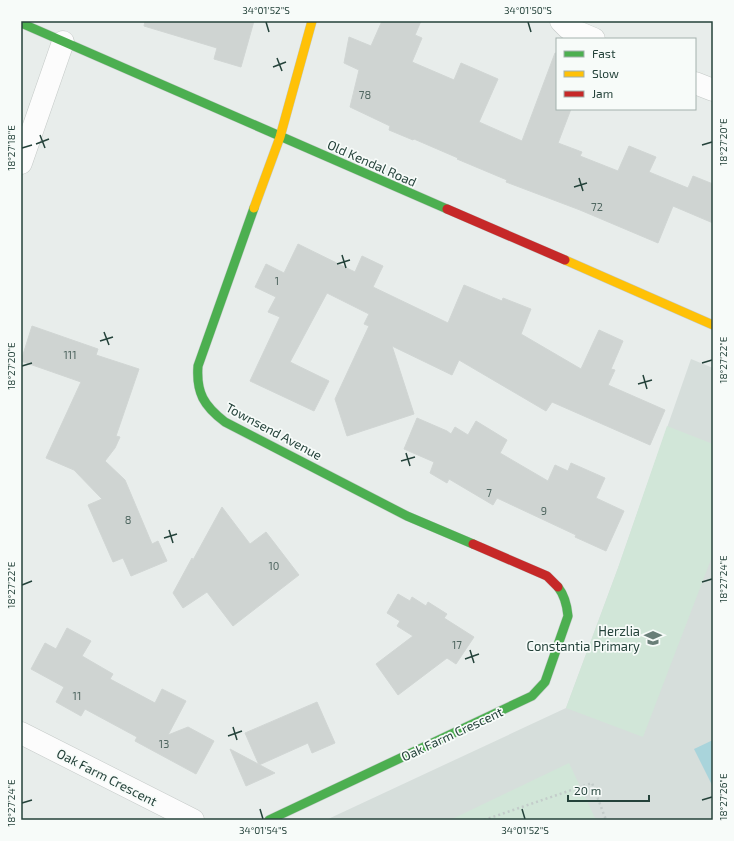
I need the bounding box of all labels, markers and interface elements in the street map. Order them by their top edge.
text: 34°01'52"S [242,4,290,16]
text: 34°01'50"S [504,4,552,16]
legend [556,38,696,110]
text: Fast [592,46,616,60]
text: Slow [592,66,619,80]
text: Jam [592,86,613,100]
house number: 78 [359,88,371,101]
text: 18°27'20"E [717,118,729,166]
text: 18°27'18"E [5,125,17,171]
street label: Old Kendal Road [325,136,419,190]
house number: 72 [591,200,603,213]
house number: 1 [275,274,279,287]
text: 18°27'22"E [717,336,729,383]
text: 18°27'20"E [5,342,17,390]
house number: 111 [63,348,77,361]
street label: Townsend Avenue [223,399,325,463]
house number: 7 [486,486,492,499]
house number: 9 [541,504,547,517]
house number: 8 [125,513,131,526]
text: 18°27'24"E [717,555,729,603]
house number: 10 [268,559,280,572]
text: 18°27'22"E [5,561,17,608]
place label: Herzlia Constantia Primary [526,623,640,654]
school or university icon: Herzlia Constantia Primary [643,628,663,648]
house number: 17 [452,638,462,651]
house number: 11 [73,689,81,702]
street label: Oak Farm Crescent [399,703,505,765]
house number: 13 [159,737,169,750]
street label: Oak Farm Crescent [54,745,160,809]
text: 18°27'26"E [717,773,729,820]
scale bar [568,777,649,803]
text: 18°27'24"E [5,779,17,827]
text: 20 m [574,783,601,797]
text: 34°01'54"S [239,824,287,836]
text: 34°01'52"S [501,824,549,836]

